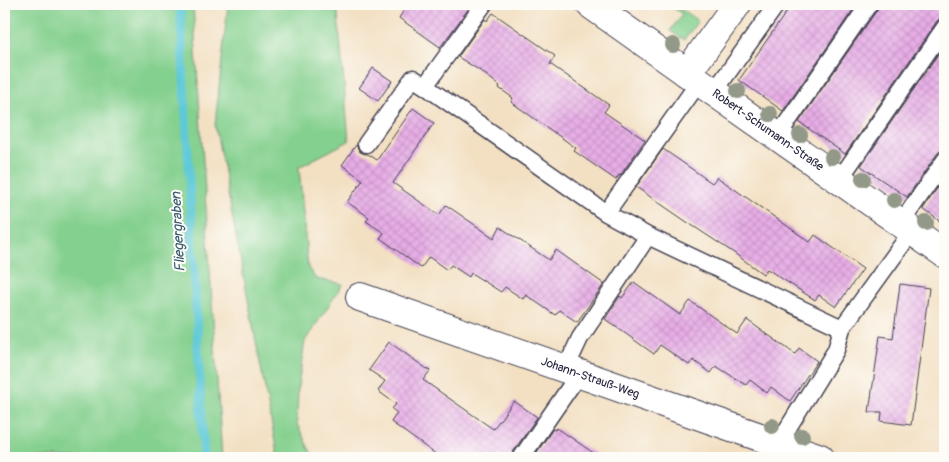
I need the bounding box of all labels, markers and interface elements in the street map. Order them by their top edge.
street label: Robert-Schumann-Straße [709,86,827,174]
water label: Fliegergraben [167,191,189,272]
street label: Johann-Strauß-Weg [539,353,641,402]

